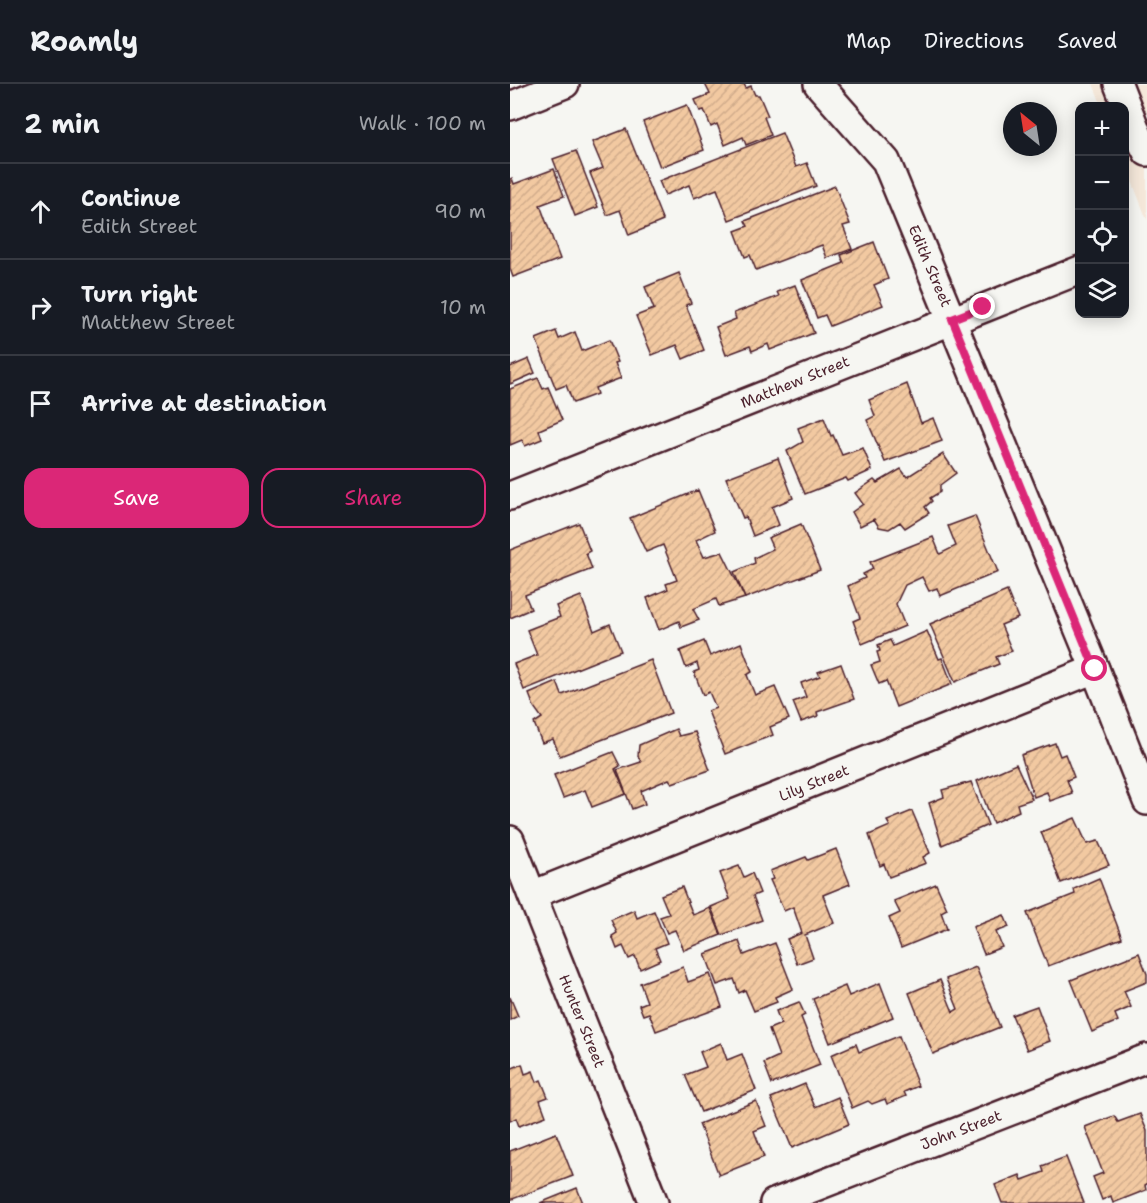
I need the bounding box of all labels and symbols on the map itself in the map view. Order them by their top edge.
north arrow [1003,102,1057,156]
street label: Edith Street [904,222,956,310]
route end [969,293,995,319]
street label: Matthew Street [738,351,852,413]
route start [1081,655,1107,681]
street label: Lily Street [776,760,852,806]
street label: Hunter Street [554,971,610,1071]
street label: John Street [918,1105,1004,1155]

